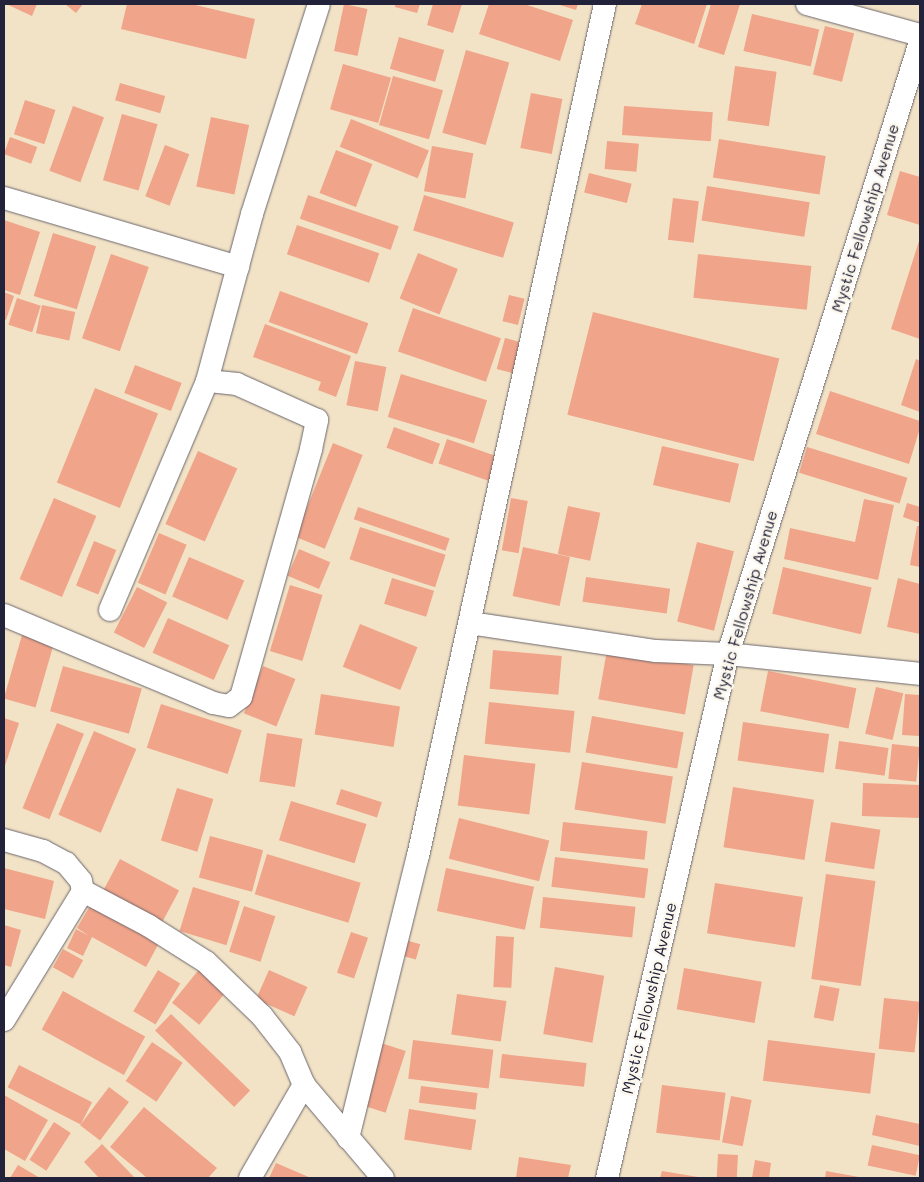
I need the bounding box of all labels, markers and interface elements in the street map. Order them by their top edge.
street label: Mystic Fellowship Avenue [827,121,903,315]
street label: Mystic Fellowship Avenue [709,508,781,702]
street label: Mystic Fellowship Avenue [618,900,680,1096]

